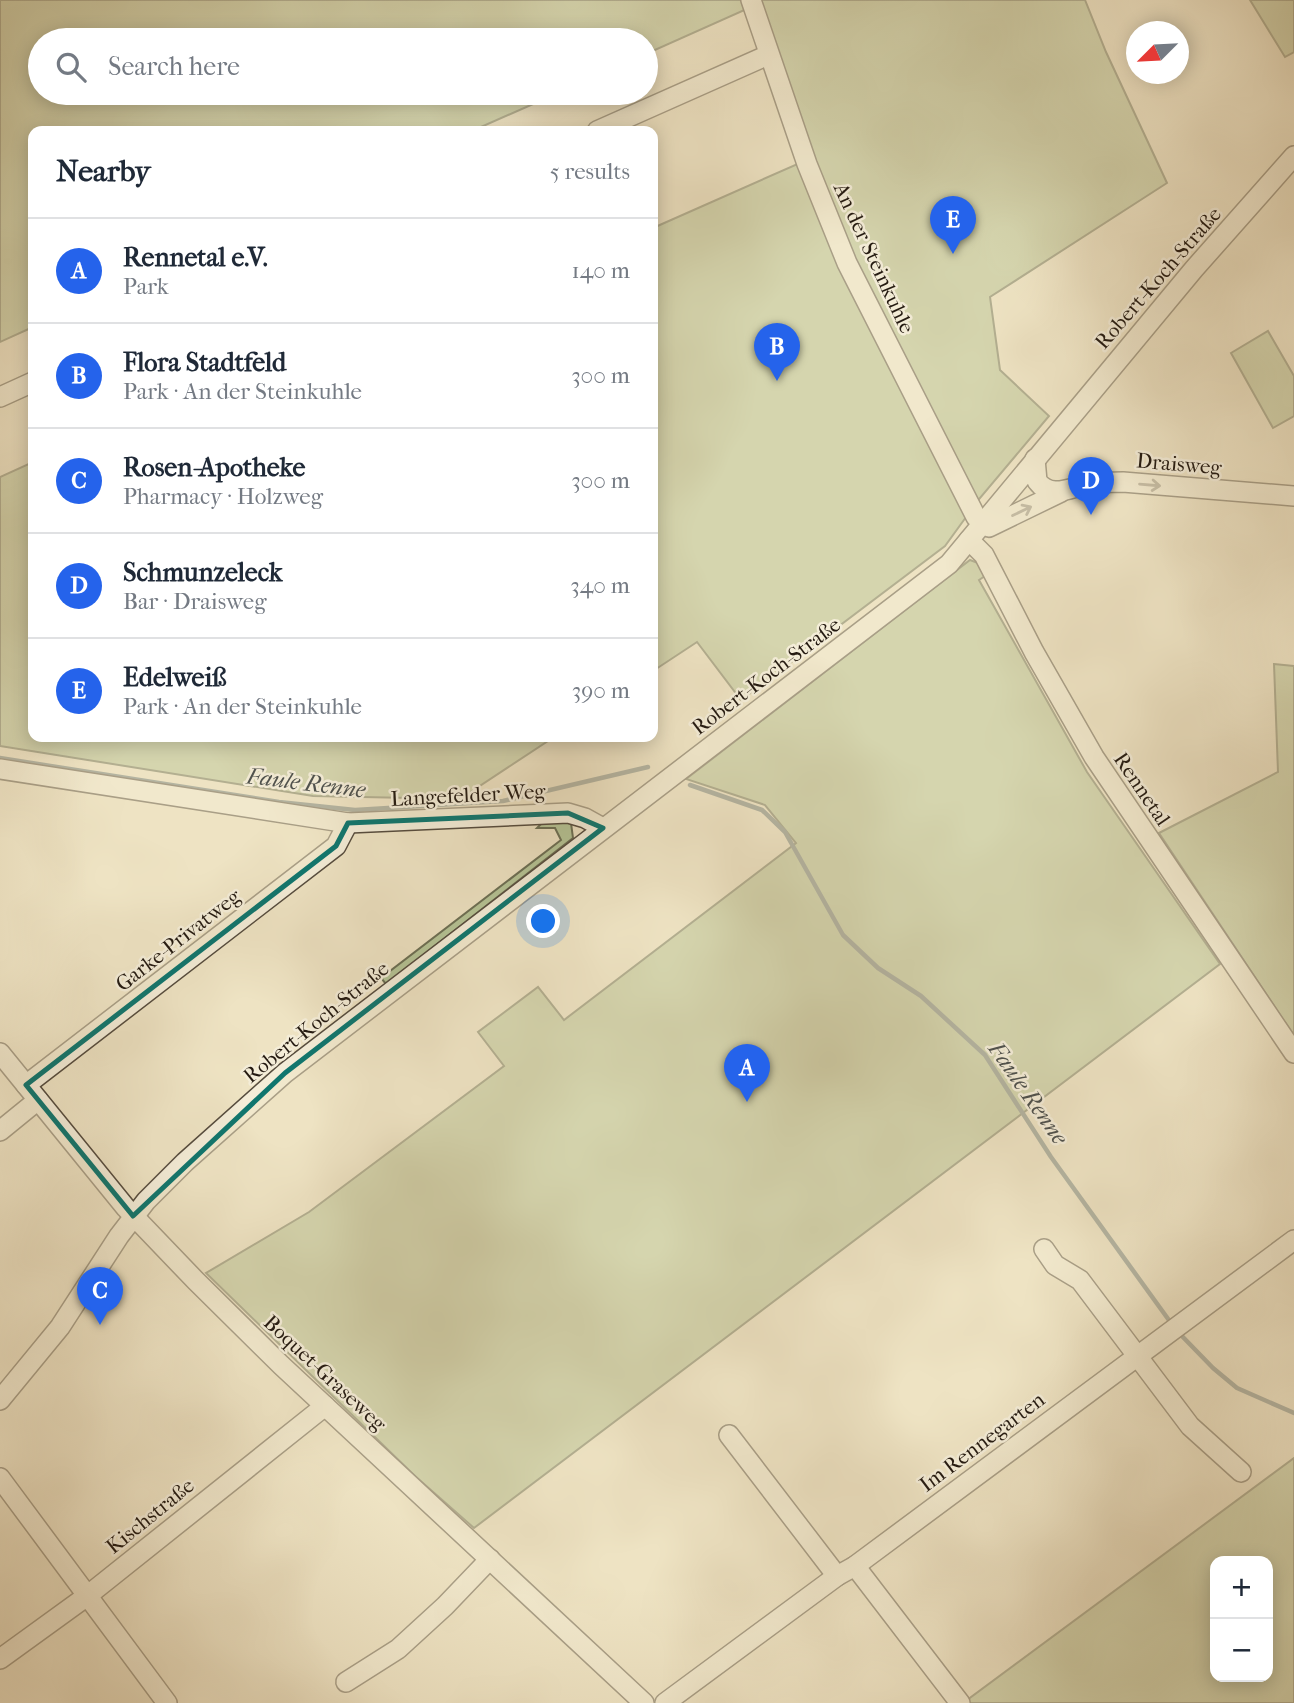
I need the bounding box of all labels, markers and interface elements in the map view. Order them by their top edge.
north arrow [1126,21,1189,84]
search box [28,28,658,105]
icon: search [52,48,90,86]
text: Search here [108,51,240,82]
text: Nearby [56,154,151,189]
text: 5 results [550,158,630,185]
street label: An der Steinkuhle [828,178,919,337]
pin: E [930,196,976,254]
street label: Robert-Koch-Straße [1090,202,1226,354]
text: Rennetal e.V. [123,242,268,273]
text: A [72,257,86,284]
text: 140 m [571,257,630,284]
text: Park [123,273,169,300]
pin: B [754,323,800,381]
text: Flora Stadtfeld [123,347,286,378]
text: B [72,362,86,389]
text: 300 m [571,362,630,389]
text: Park · An der Steinkuhle [123,378,362,405]
street label: Draisweg [1135,448,1223,480]
text: Rosen-Apotheke [123,452,305,483]
pin: D [1068,457,1114,515]
text: C [71,467,87,494]
text: 300 m [571,467,630,494]
one-way arrow [1139,479,1161,492]
text: Pharmacy · Holzweg [123,483,323,510]
one-way arrow [1011,504,1032,518]
text: Schmunzeleck [123,557,282,588]
text: D [70,572,88,599]
text: 340 m [570,572,630,599]
text: Bar · Draisweg [123,588,266,615]
street label: Robert-Koch-Straße [687,612,845,740]
text: Edelweiß [123,662,226,693]
text: E [72,677,86,704]
text: 390 m [572,677,630,704]
text: Park · An der Steinkuhle [123,693,362,720]
street label: Rennetal [1109,748,1175,830]
water label: Faule Renne [244,762,367,804]
street label: Langefelder Weg [390,779,547,811]
street label: Garke-Privatweg [111,883,246,996]
your location [526,904,560,938]
street label: Robert-Koch-Straße [239,956,393,1088]
water label: Faule Renne [982,1036,1074,1150]
pin: A [724,1044,770,1102]
pin: C [77,1267,123,1325]
street label: Boquet-Graseweg [259,1310,392,1436]
street label: Im Rennegarten [915,1387,1049,1497]
street label: Kischstraße [101,1473,199,1559]
map controls [1210,1556,1273,1682]
button: + [1210,1556,1273,1619]
button: − [1210,1619,1273,1682]

